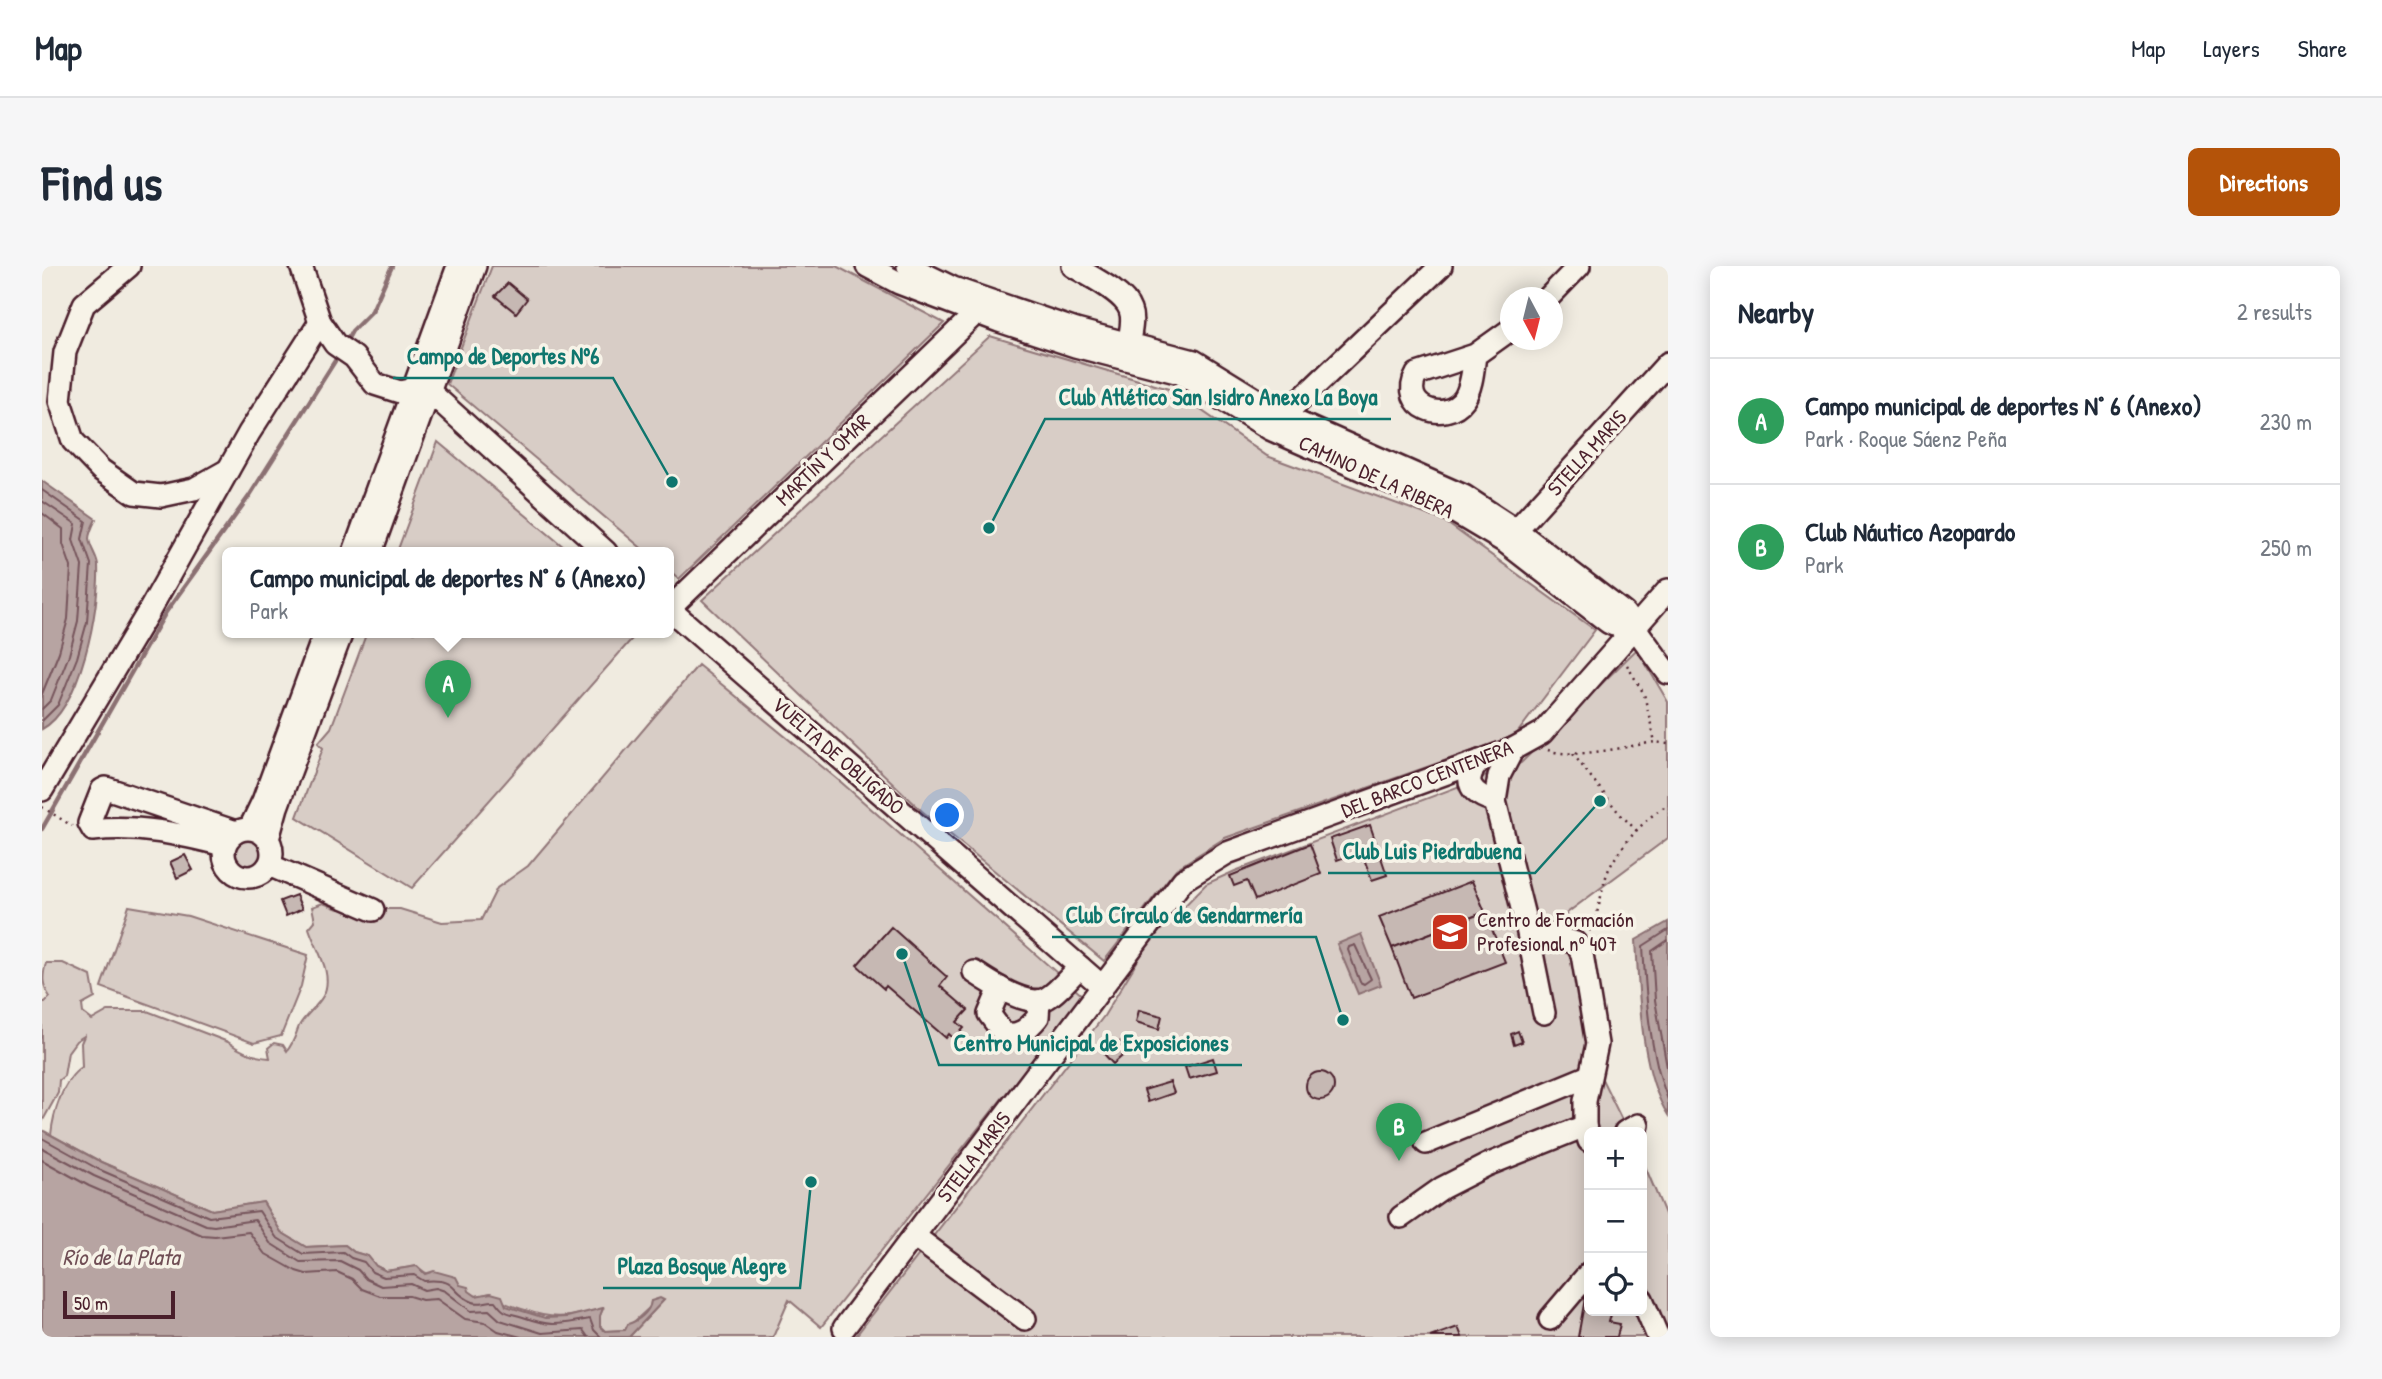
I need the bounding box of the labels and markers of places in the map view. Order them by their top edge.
callout: Campo de Deportes Nº6 [393,334,613,378]
callout: Club Atlético San Isidro Anexo La Boya [1045,375,1391,419]
pin: A [425,660,471,718]
callout: Club Luis Piedrabuena [1328,829,1535,873]
callout: Club Círculo de Gendarmería [1052,893,1316,937]
place label: Centro de Formación Profesional nº 407 [1477,905,1634,958]
school or university icon: Centro de Formación Profesional nº 407 [1429,911,1471,953]
callout: Centro Municipal de Exposiciones [939,1021,1242,1065]
pin: B [1376,1103,1422,1161]
callout: Plaza Bosque Alegre [603,1244,800,1288]

